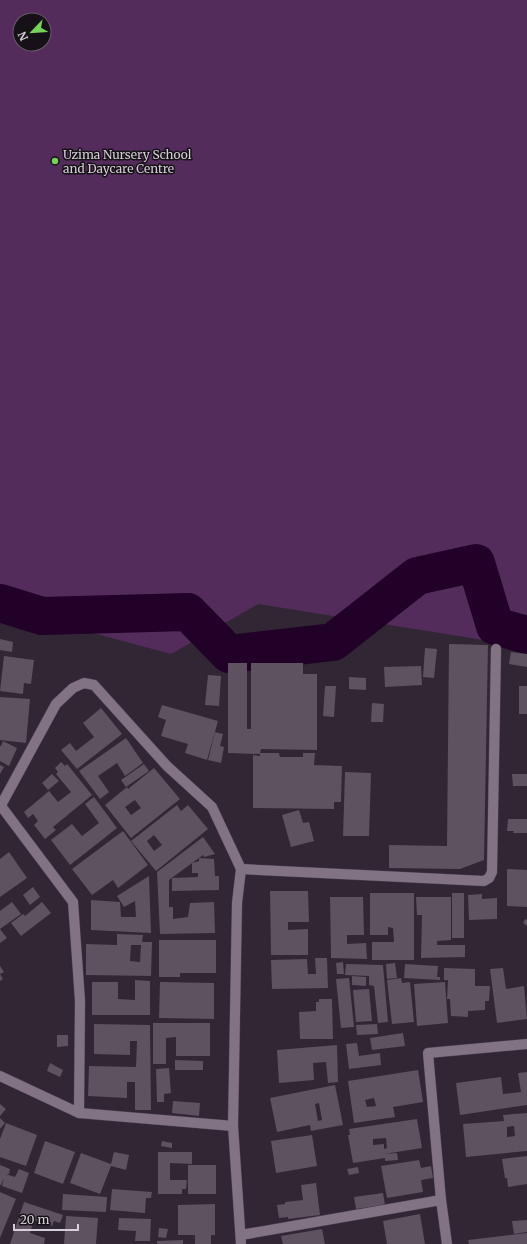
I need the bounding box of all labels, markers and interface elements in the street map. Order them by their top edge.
north arrow [12,12,52,52]
text: N [15,29,31,43]
place label: Uzima Nursery School and Daycare Centre [63,147,192,176]
marker: Uzima Nursery School and Daycare Centre [50,156,60,166]
scale bar [14,1206,78,1232]
text: 20 m [20,1212,49,1227]

